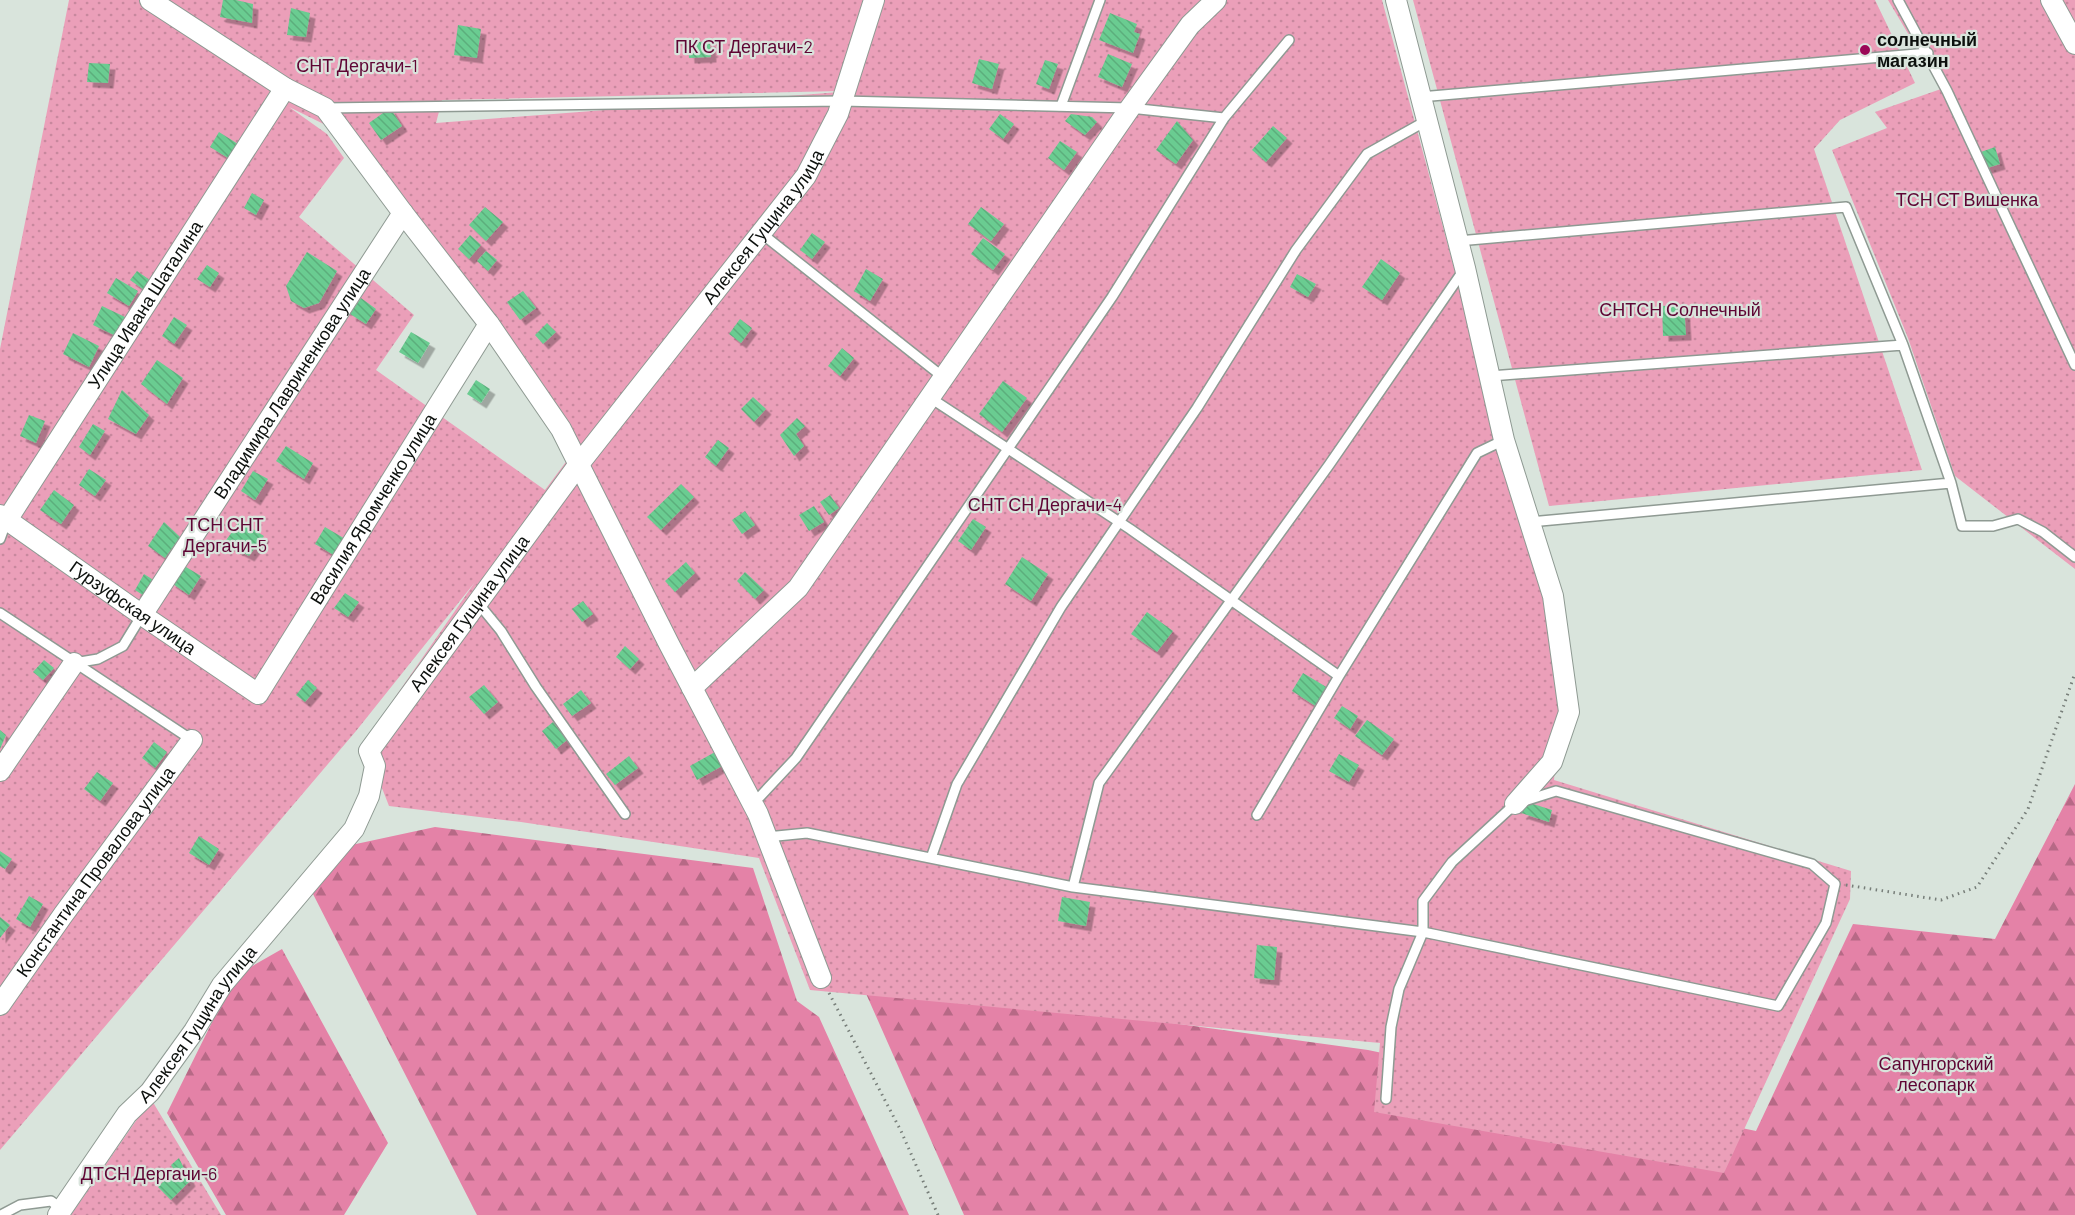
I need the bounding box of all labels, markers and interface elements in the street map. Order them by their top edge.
place label: солнечный магазин [1877,28,1977,71]
park label: ПК СТ Дергачи-2 [675,35,813,57]
marker: солнечный магазин [1858,43,1872,57]
park label: СНТ Дергачи-1 [296,54,418,76]
street label: Алексея Гущина улица [697,144,828,308]
park label: ТСН СТ Вишенка [1896,188,2039,210]
street label: Улица Ивана Шаталина [83,215,207,392]
street label: Владимира Лавриненкова улица [208,262,375,503]
park label: СНТСН Солнечный [1599,298,1761,320]
street label: Василия Яромченко улица [305,408,441,608]
park label: СНТ СН Дергачи-4 [968,493,1122,515]
park label: ТСН СНТ Дергачи-5 [183,513,267,556]
street label: Алексея Гущина улица [404,530,534,695]
street label: Гурзуфская улица [66,556,202,659]
street label: Константина Провалова улица [11,761,179,981]
street label: Алексея Гущина улица [133,940,261,1107]
park label: Сапунгорский лесопарк [1878,1052,1994,1095]
park label: ДТСН Дергачи-6 [81,1162,217,1184]

